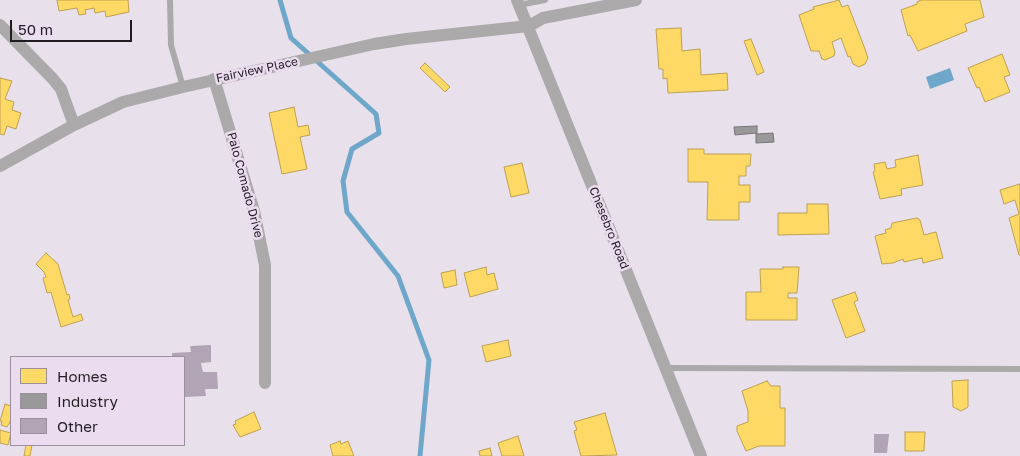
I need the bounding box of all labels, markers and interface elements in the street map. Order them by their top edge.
scale bar [12,10,135,42]
text: 50 m [18,20,53,38]
street label: Fairview Place [215,54,299,86]
street label: Palo Comado Drive [224,131,266,239]
street label: Chesebro Road [586,185,632,271]
legend [10,356,185,446]
text: Homes [57,367,107,385]
text: Industry [57,392,118,410]
text: Other [57,417,98,435]

